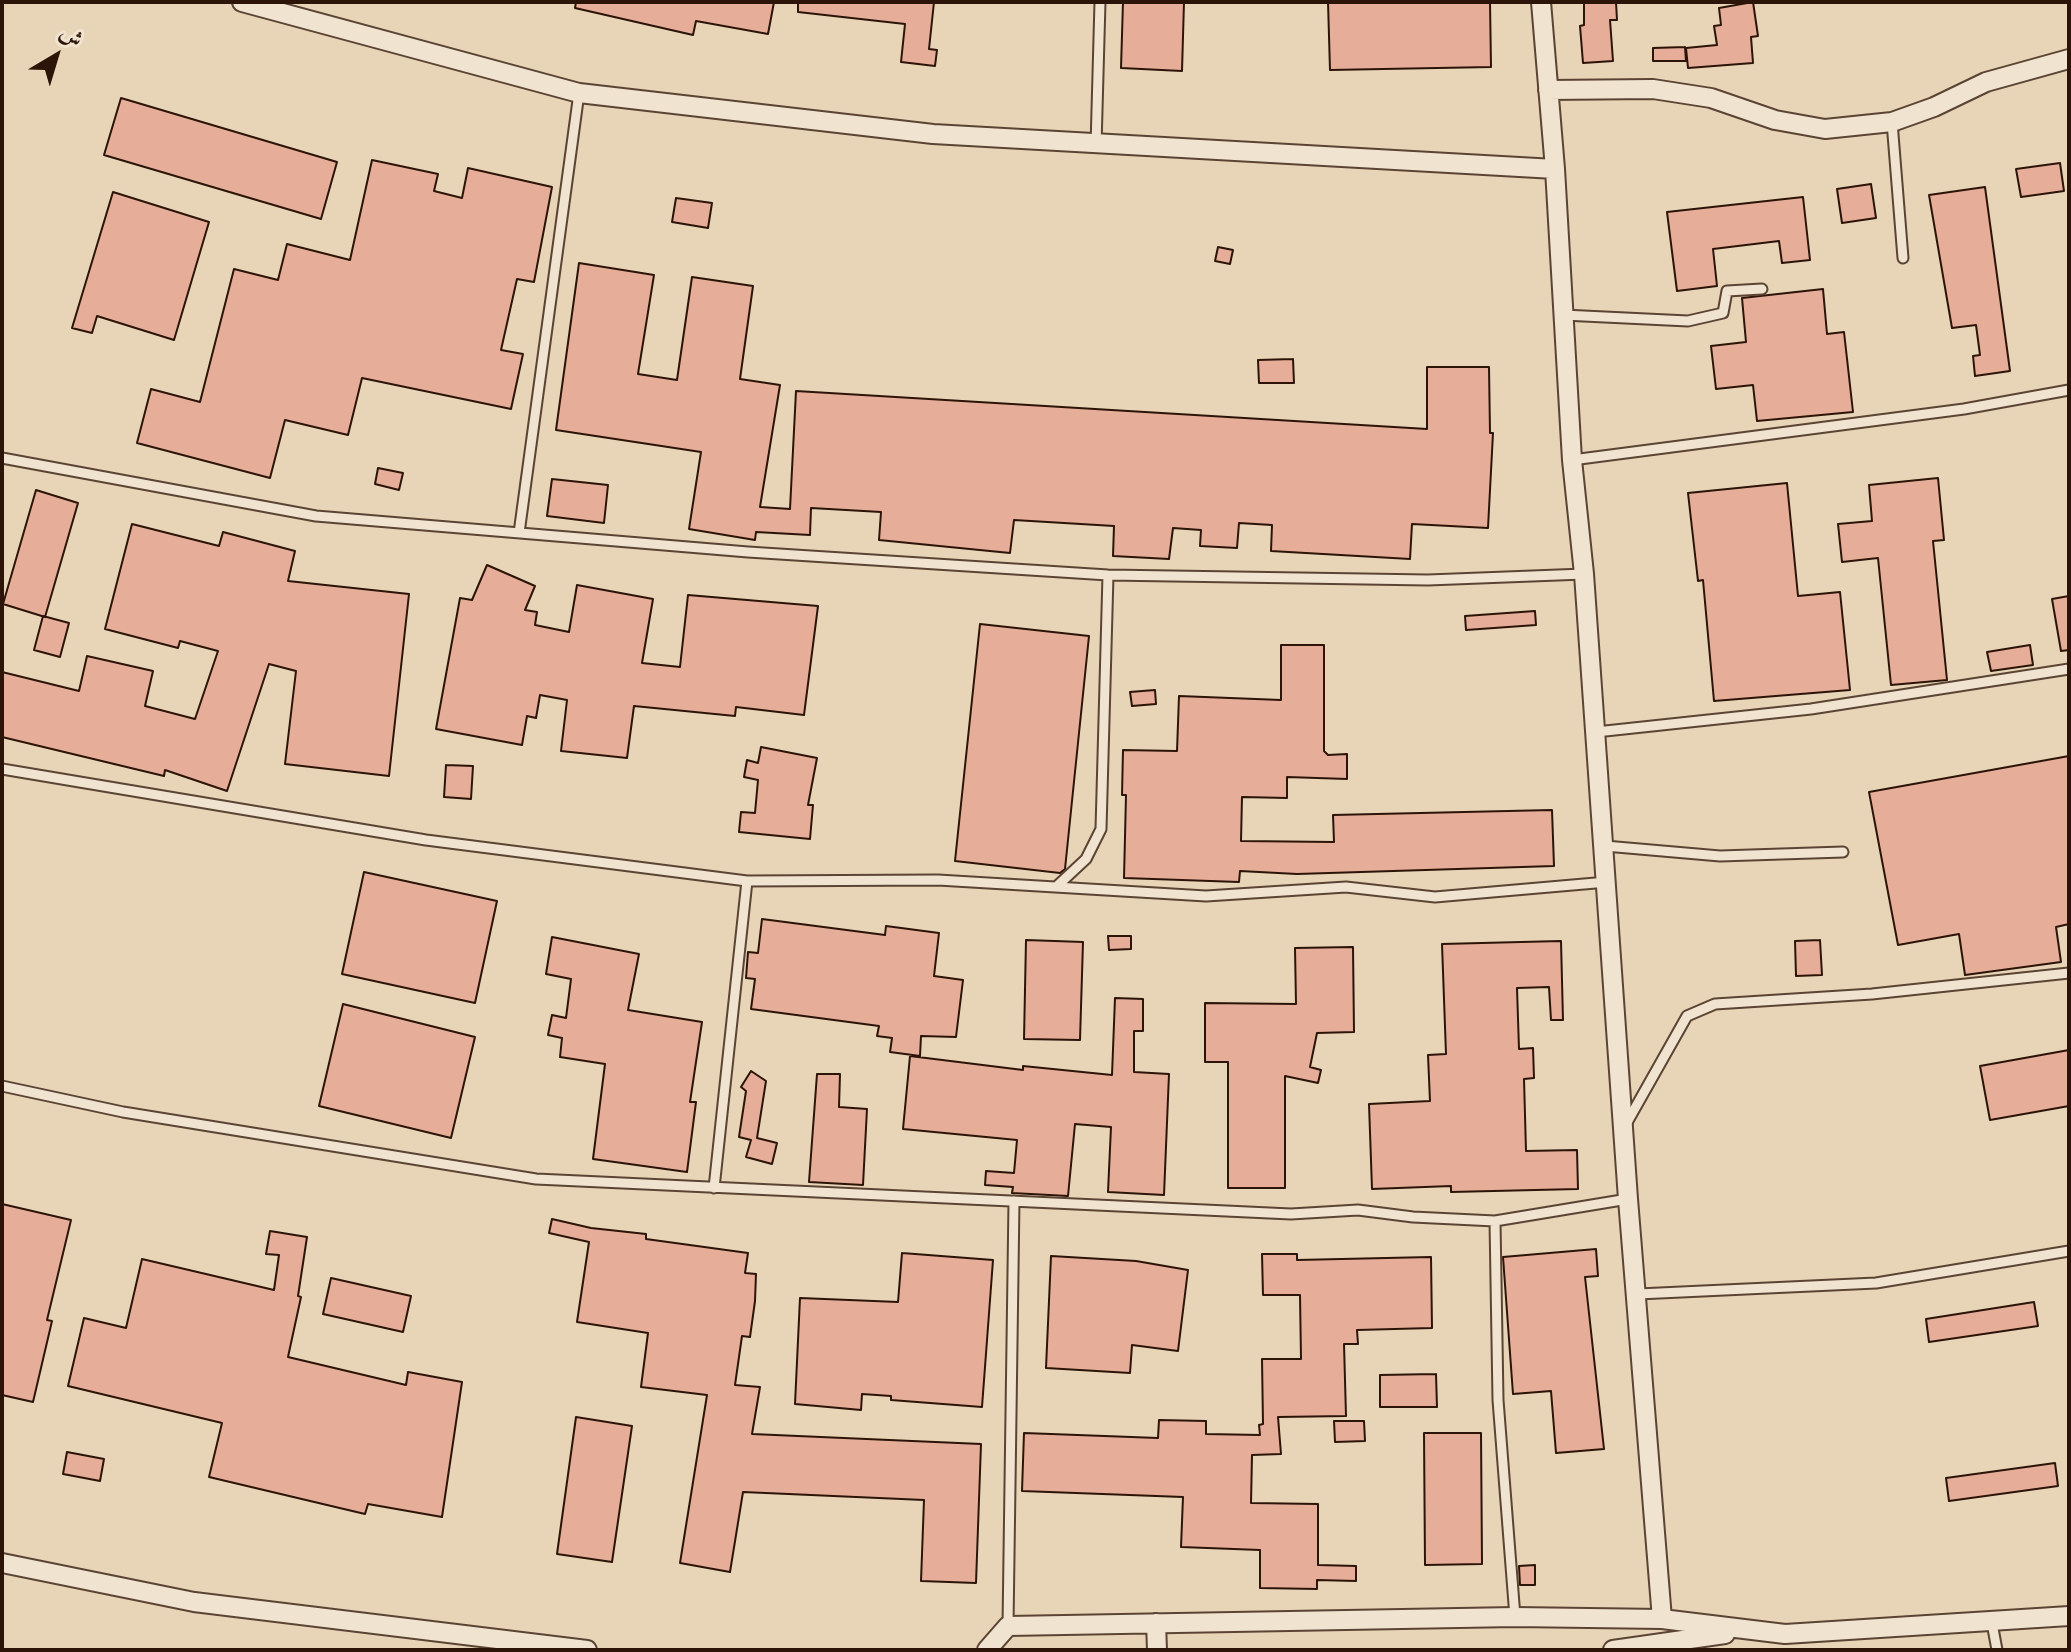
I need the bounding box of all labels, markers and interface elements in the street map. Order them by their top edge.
north arrow [16,16,96,96]
text: ش [55,22,86,52]

